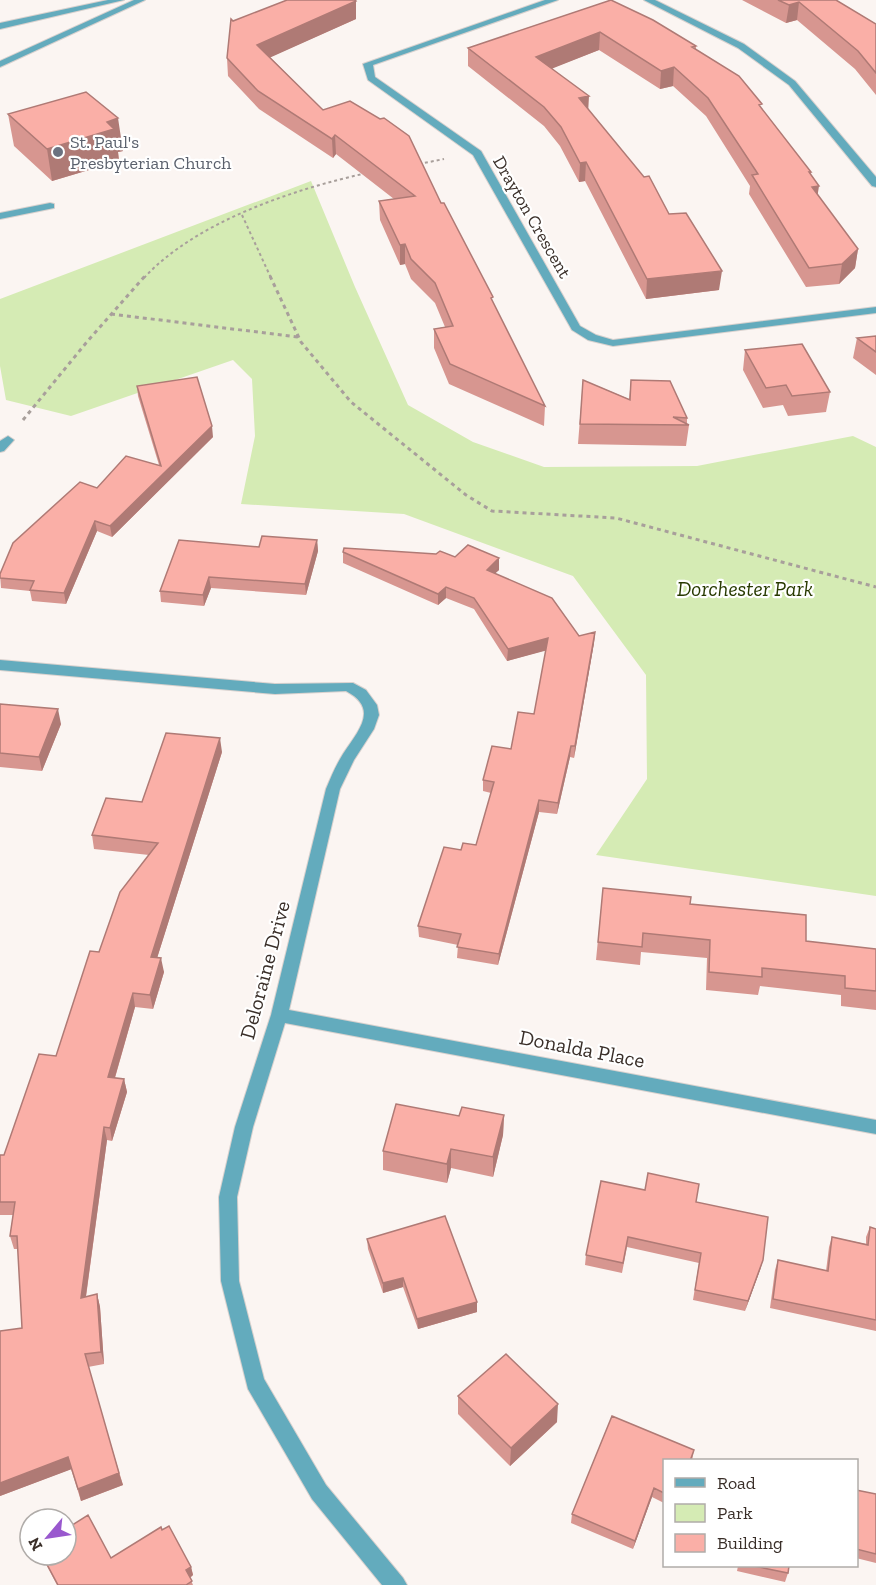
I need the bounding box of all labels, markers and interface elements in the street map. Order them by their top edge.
place label: St. Paul's Presbyterian Church [70,131,231,174]
marker: St. Paul's Presbyterian Church [51,145,65,159]
street label: Drayton Crescent [488,152,576,282]
park label: Dorchester Park [677,576,813,601]
street label: Deloraine Drive [234,898,295,1042]
street label: Donalda Place [517,1024,647,1073]
legend [663,1459,858,1567]
text: Road [717,1472,756,1494]
text: Park [717,1502,753,1524]
north arrow [18,1507,78,1567]
text: Building [717,1532,783,1554]
text: N [24,1534,47,1554]

